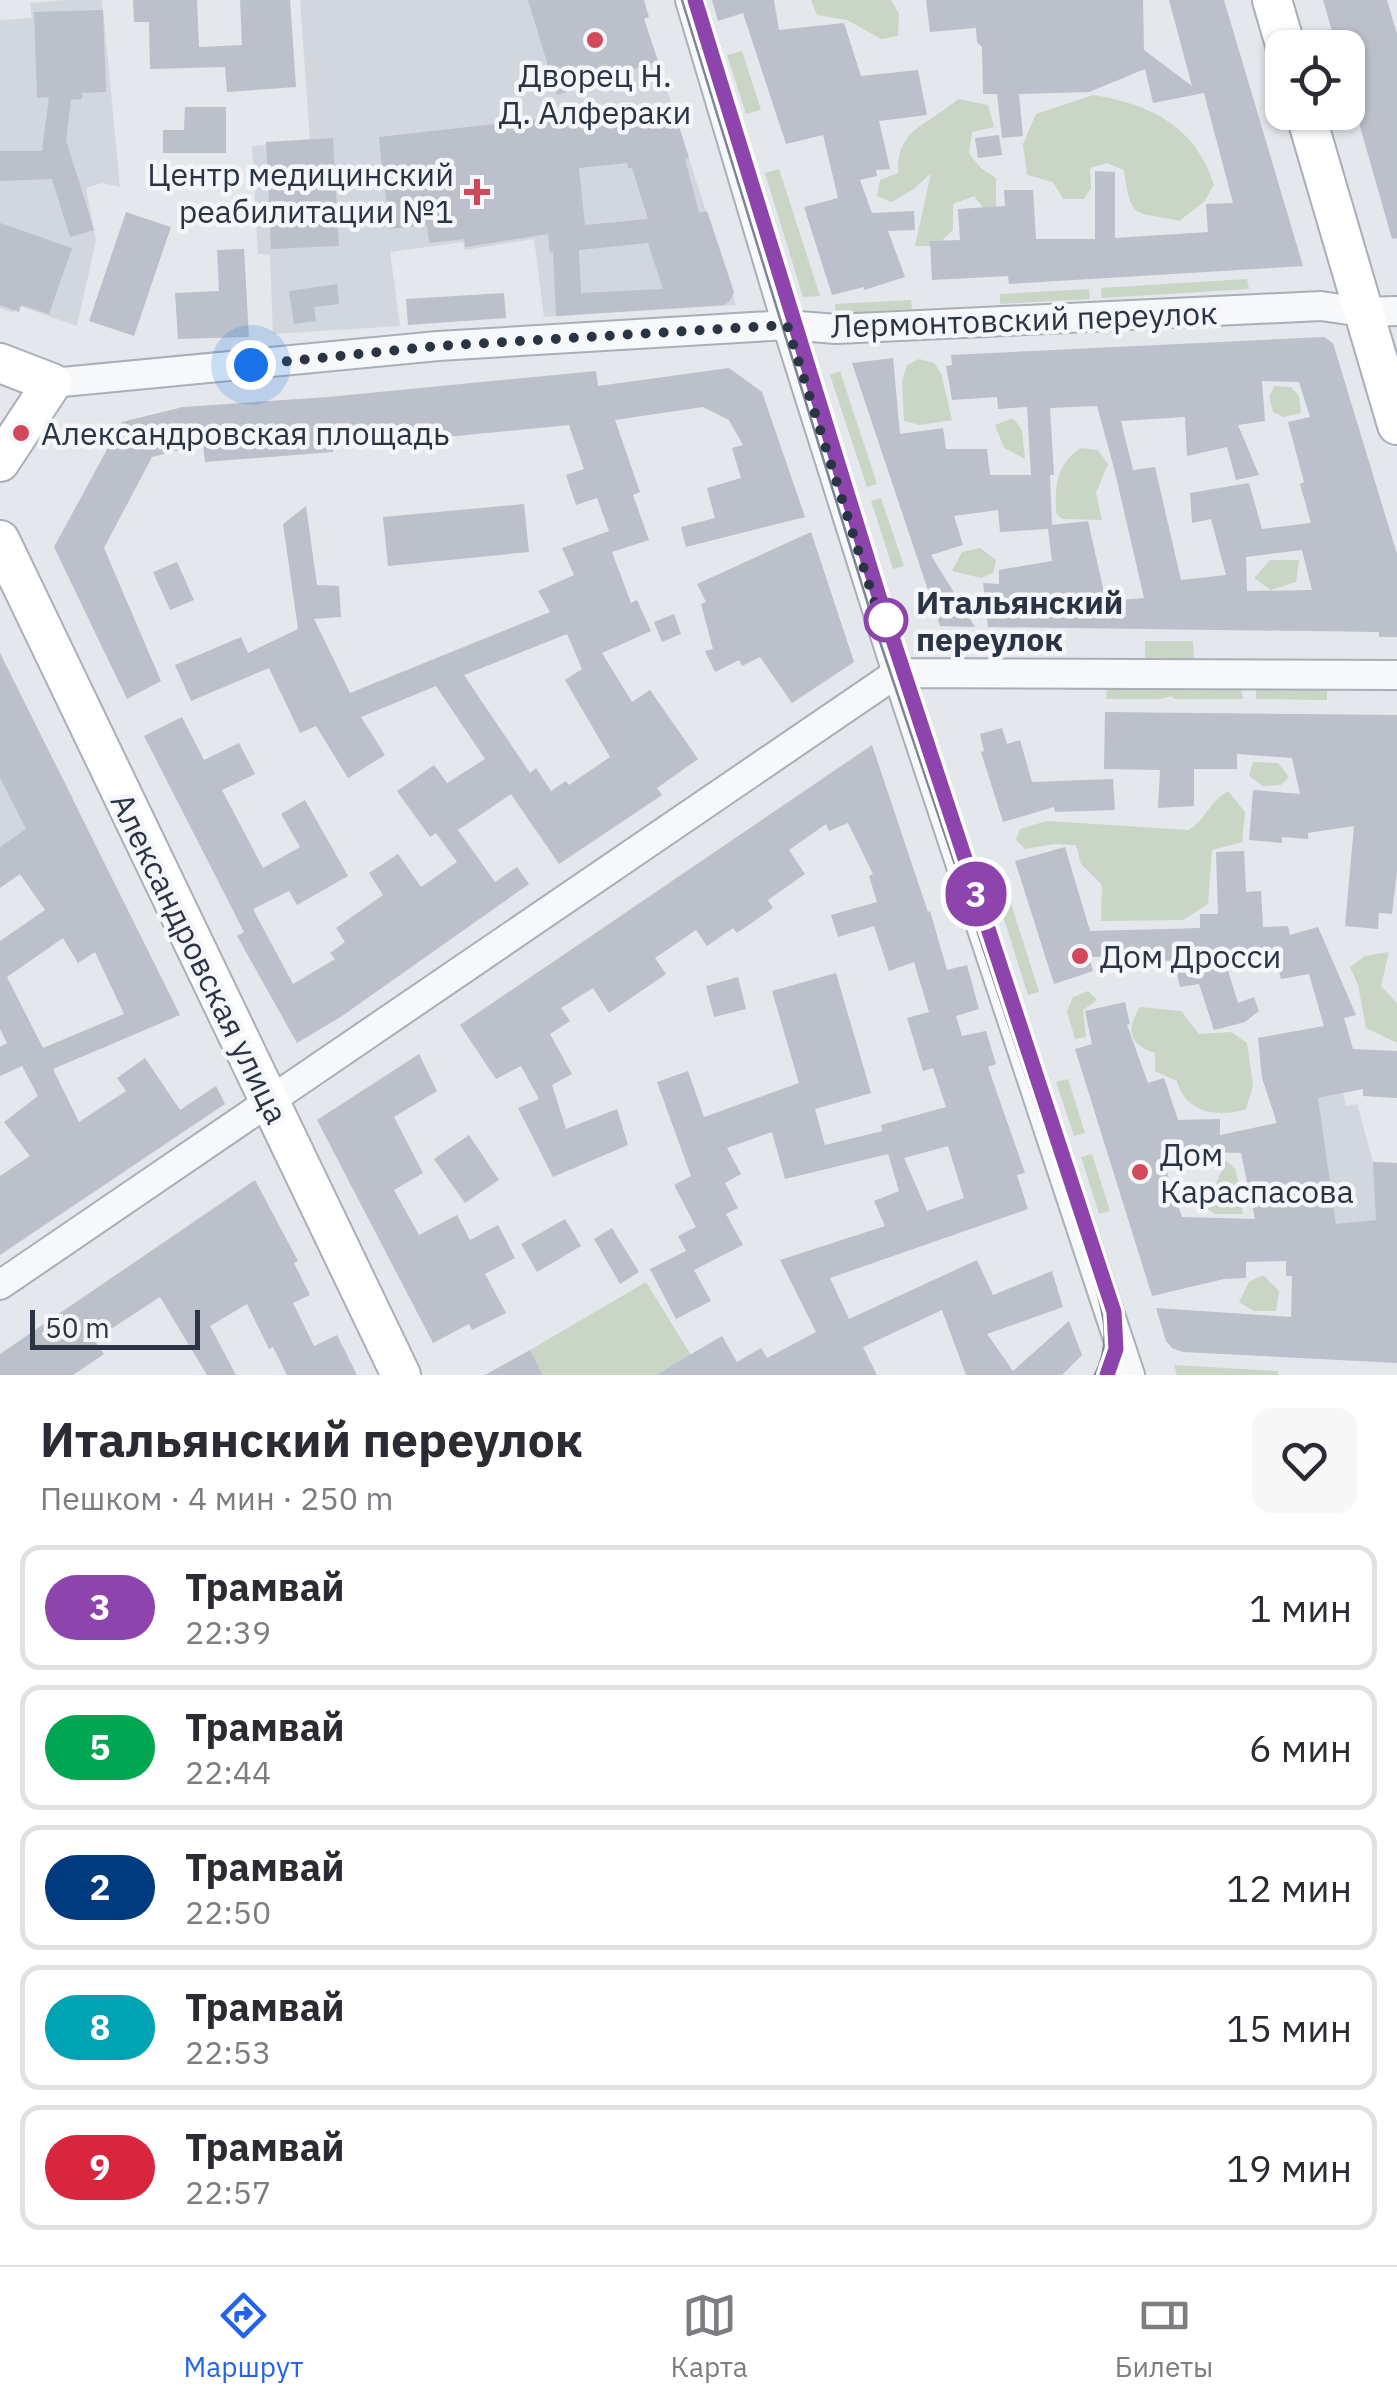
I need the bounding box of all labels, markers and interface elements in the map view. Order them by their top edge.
marker: Дворец Н. Д. Алфераки [584,29,606,51]
map controls [1265,30,1365,130]
button: locate [1265,30,1365,130]
place label: Дворец Н. Д. Алфераки [499,54,691,133]
place label: Центр медицинский реабилитации №1 [147,153,454,232]
marker: Центр медицинский реабилитации №1 [464,179,490,205]
street label: Лермонтовский переулок [830,291,1218,347]
your location [226,340,276,390]
place label: Александровская площадь [41,412,450,454]
marker: Александровская площадь [10,422,32,444]
place label: Итальянский переулок [916,581,1123,660]
marker: Итальянский переулок [865,599,907,641]
street label: Александровская улица [102,786,298,1130]
line badge: 3 [944,862,1008,926]
text: 3 [965,871,987,917]
place label: Дом Дросси [1100,935,1281,977]
marker: Дом Дросси [1069,945,1091,967]
place label: Дом Караспасова [1160,1133,1354,1212]
marker: Дом Караспасова [1129,1161,1151,1183]
scale bar [30,1305,200,1350]
text: 50 m [45,1309,110,1346]
text: Итальянский переулок [40,1408,583,1470]
button: heart [1252,1408,1357,1513]
text: Пешком · 4 мин · 250 m [40,1477,393,1519]
text: Трамвай [185,1562,345,1611]
text: 1 мин [1249,1583,1352,1632]
text: 3 [89,1584,111,1630]
text: 22:39 [185,1611,271,1653]
text: Трамвай [185,1702,345,1751]
text: 6 мин [1249,1723,1352,1772]
text: 5 [89,1724,111,1770]
text: 22:44 [185,1751,271,1793]
text: Трамвай [185,1842,345,1891]
text: 12 мин [1226,1863,1352,1912]
text: 2 [89,1864,111,1910]
text: 22:50 [185,1891,271,1933]
text: Трамвай [185,1982,345,2031]
text: 15 мин [1226,2003,1352,2052]
text: 8 [89,2004,111,2050]
text: 22:53 [185,2031,271,2073]
text: Трамвай [185,2122,345,2171]
text: 19 мин [1226,2143,1352,2192]
text: 9 [89,2144,111,2190]
text: 22:57 [185,2171,271,2213]
tab: Маршрут [184,2288,303,2385]
tab: Карта [671,2288,748,2385]
tab: Билеты [1115,2288,1213,2385]

